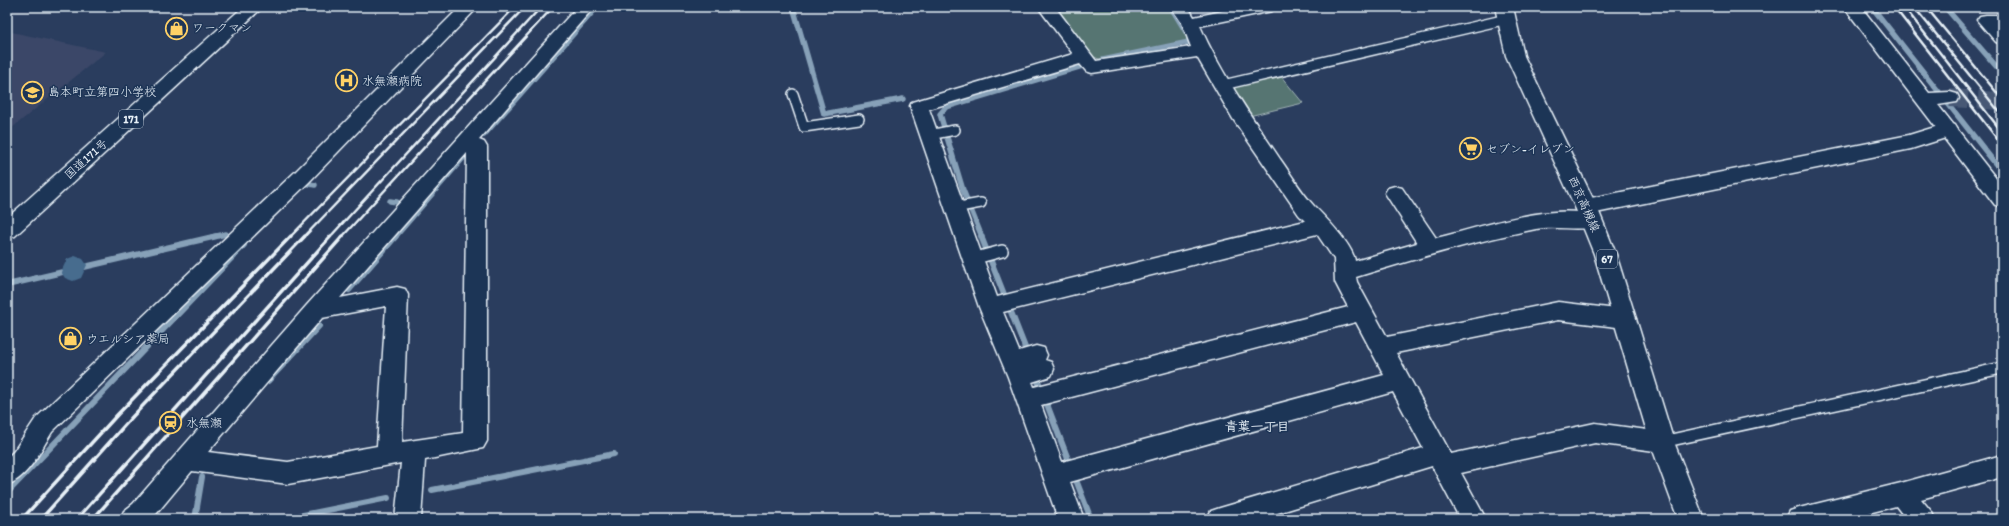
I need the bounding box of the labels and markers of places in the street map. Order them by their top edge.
shop icon: ワークマン [164,15,190,41]
place label: ワークマン [192,21,252,35]
hospital icon: 水無瀬病院 [334,68,360,94]
place label: 水無瀬病院 [362,74,422,88]
school or university icon: 島本町立第四小学校 [19,79,45,105]
place label: 島本町立第四小学校 [48,85,156,99]
supermarket icon: セブン-イレブン [1458,136,1484,162]
place label: セブン-イレブン [1486,142,1575,156]
shop icon: ウエルシア薬局 [58,326,84,352]
place label: ウエルシア薬局 [86,332,170,346]
station icon: 水無瀬 [158,410,184,436]
place label: 水無瀬 [186,416,222,430]

